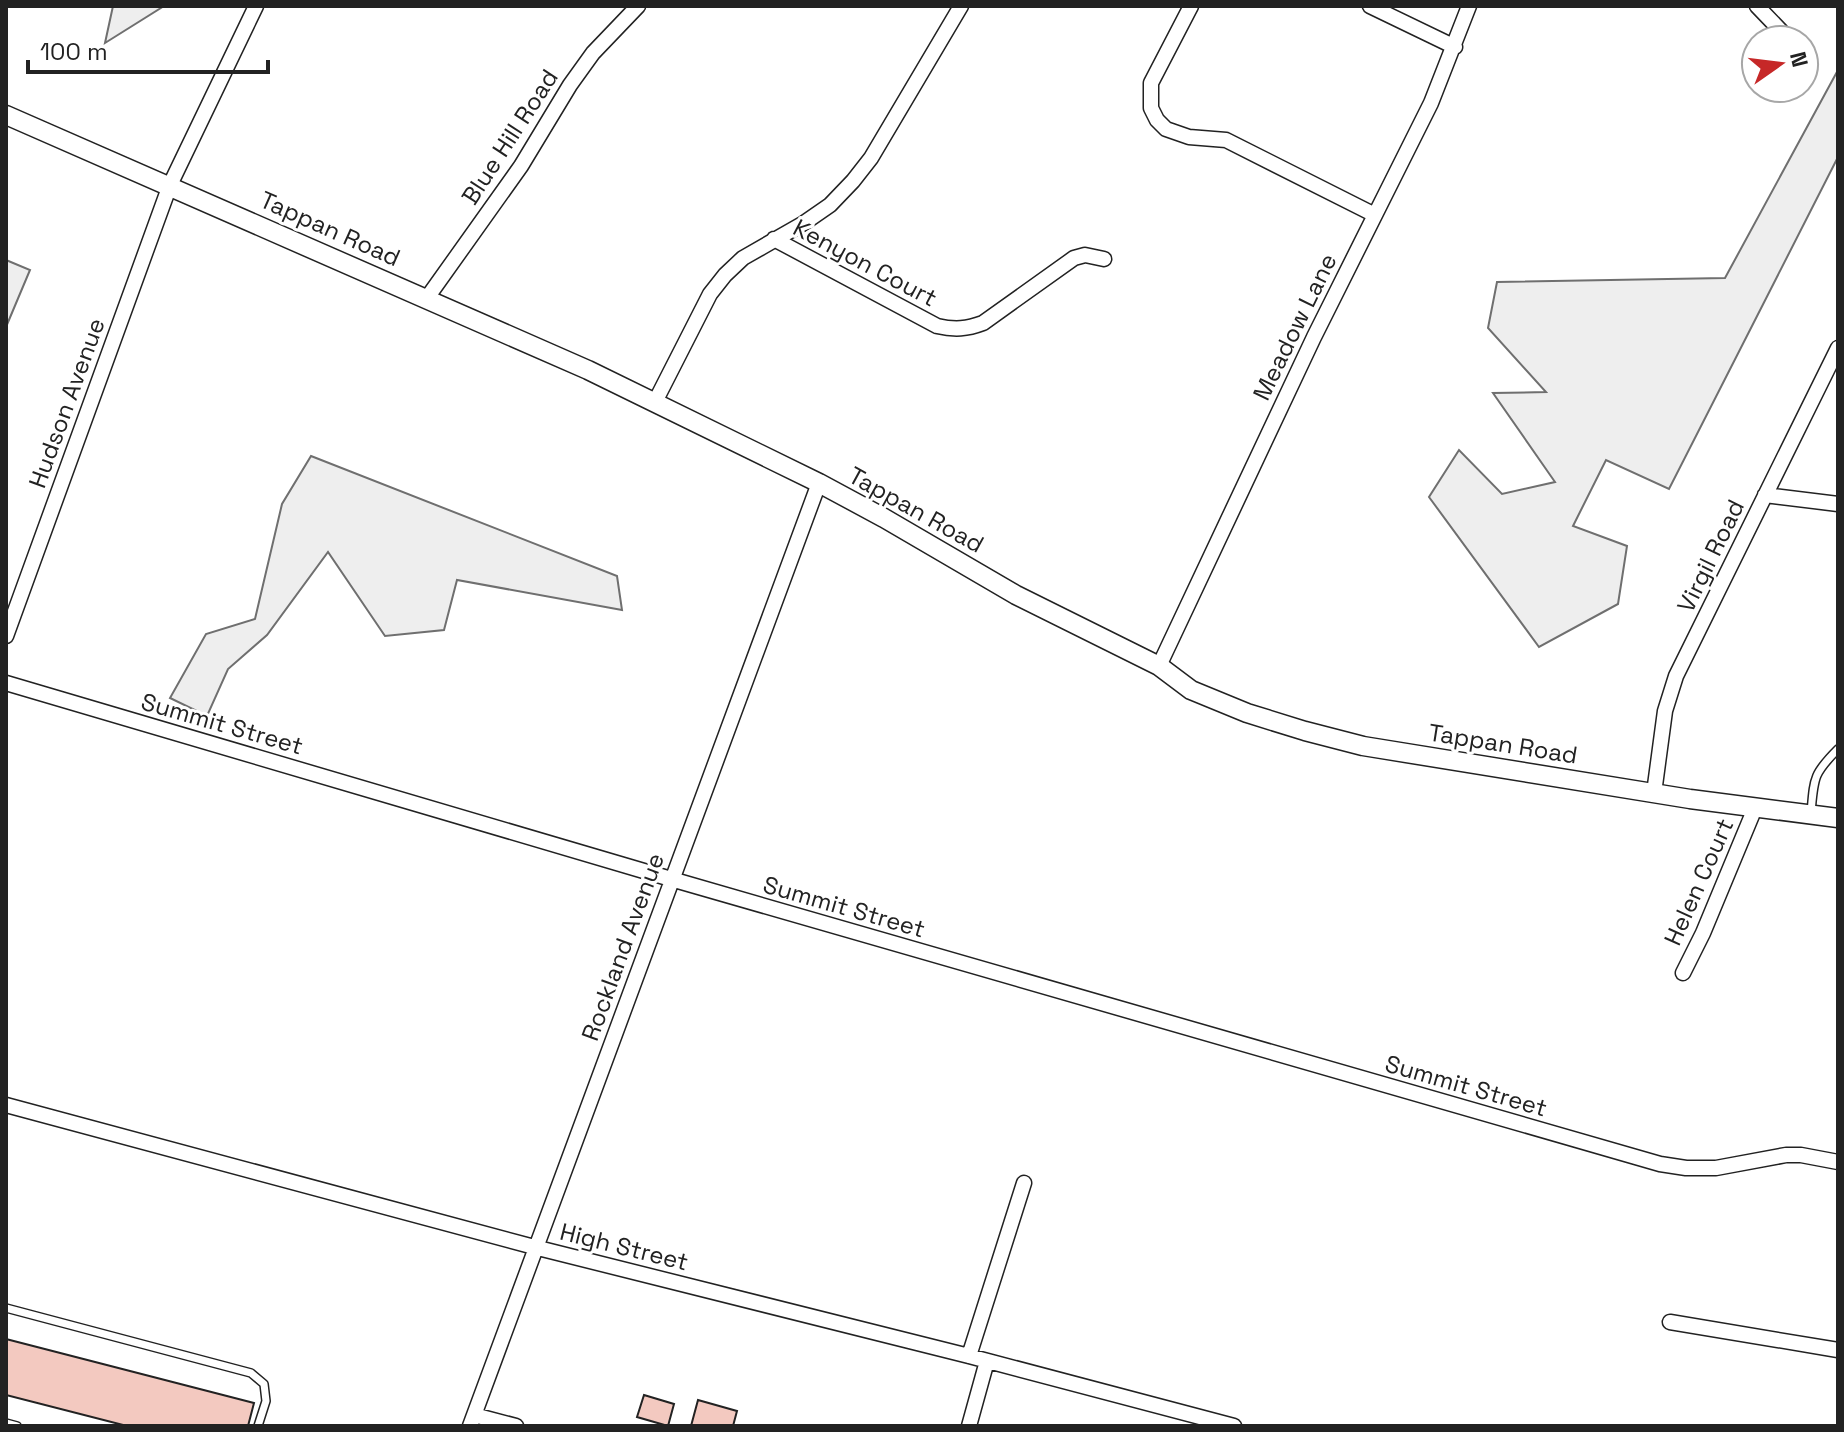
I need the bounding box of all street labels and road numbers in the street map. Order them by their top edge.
street label: Blue Hill Road [454,63,565,210]
street label: Tappan Road [255,184,405,273]
street label: Kenyon Court [788,212,942,313]
street label: Meadow Lane [1246,248,1343,405]
street label: Hudson Avenue [21,314,112,492]
street label: Tappan Road [843,460,989,560]
street label: Virgil Road [1670,494,1751,617]
street label: Summit Street [138,686,307,761]
street label: Tappan Road [1426,716,1580,771]
street label: Helen Court [1657,813,1740,950]
street label: Rockland Avenue [574,849,671,1045]
street label: Summit Street [760,869,929,944]
street label: Summit Street [1382,1048,1551,1123]
street label: High Street [557,1216,692,1277]

